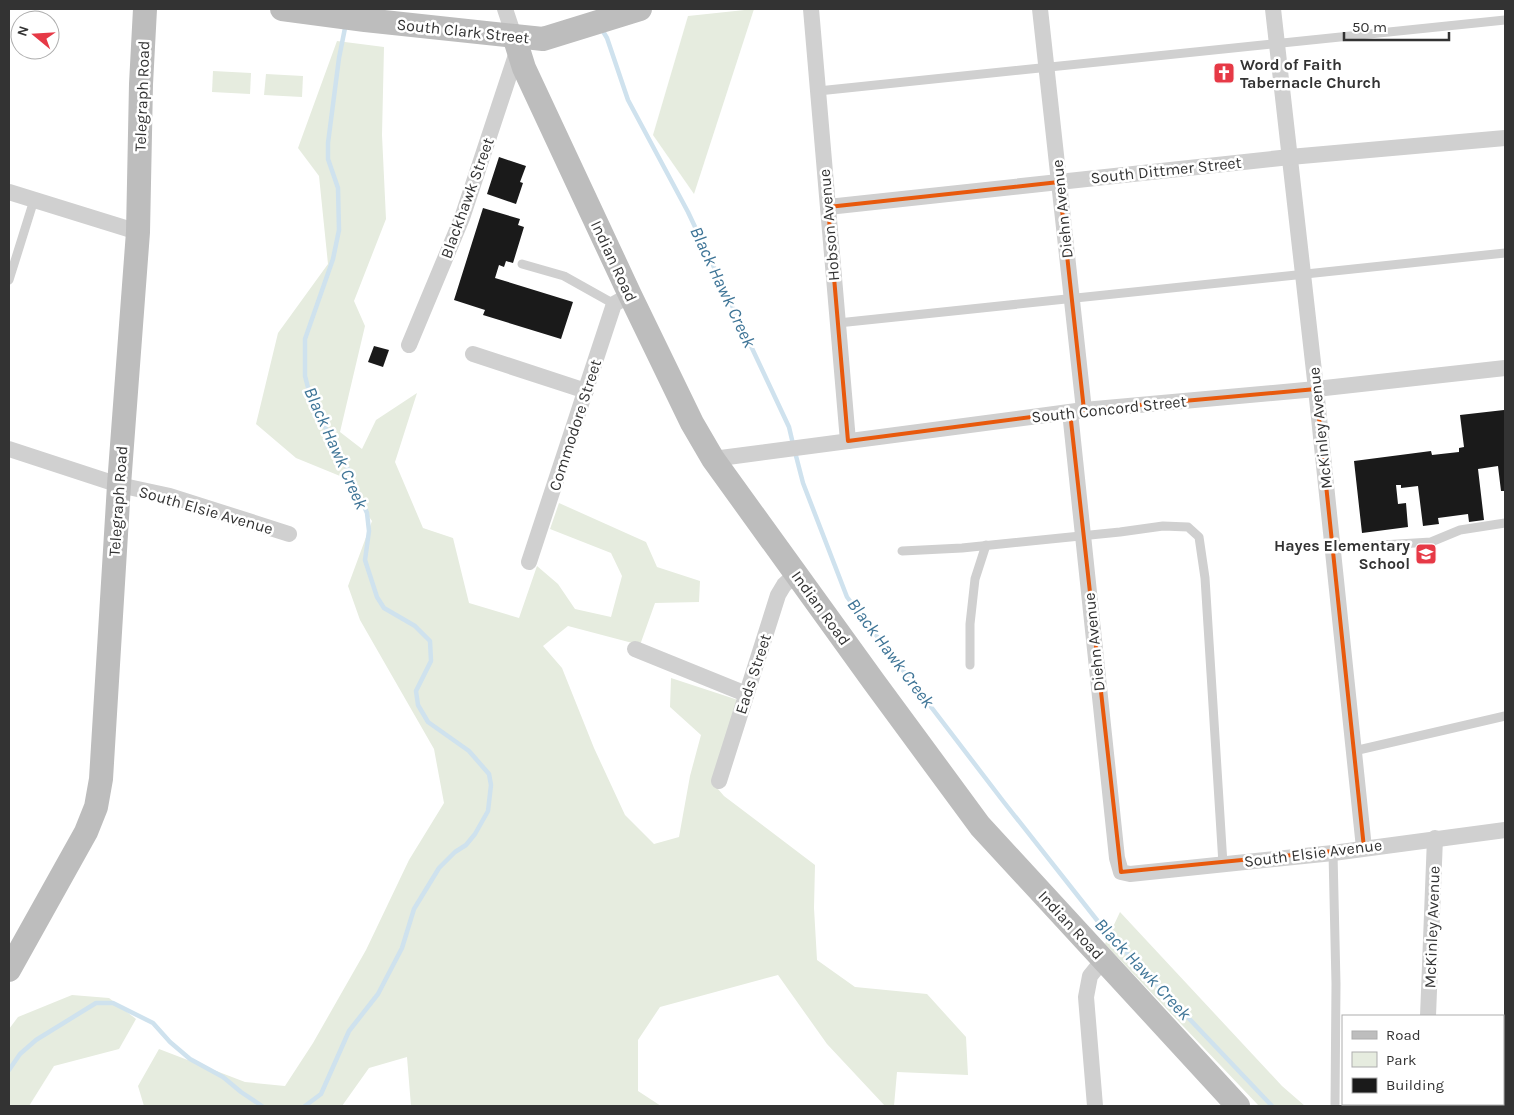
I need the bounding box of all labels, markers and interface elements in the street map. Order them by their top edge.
north arrow [10,10,60,60]
scale bar [1344,10,1449,42]
street label: South Clark Street [396,15,530,47]
text: 50 m [1352,18,1387,36]
text: N [13,24,33,39]
street label: Telegraph Road [131,40,153,152]
place label: Word of Faith Tabernacle Church [1240,55,1381,92]
church icon: Word of Faith Tabernacle Church [1212,61,1236,85]
street label: Blackhawk Street [436,135,498,261]
street label: South Dittmer Street [1090,153,1242,187]
street label: Diehn Avenue [1047,159,1077,259]
street label: Hobson Avenue [815,168,843,282]
street label: Indian Road [587,217,641,305]
water label: Black Hawk Creek [685,223,761,352]
street label: Commodore Street [545,357,605,493]
street label: McKinley Avenue [1304,366,1336,490]
water label: Black Hawk Creek [299,383,373,513]
street label: South Concord Street [1031,391,1187,427]
street label: Telegraph Road [105,445,131,557]
street label: South Elsie Avenue [137,482,275,538]
place label: Hayes Elementary School [1274,536,1410,573]
school or university icon: Hayes Elementary School [1414,542,1438,566]
street label: Indian Road [788,567,854,649]
street label: Diehn Avenue [1079,592,1109,692]
water label: Black Hawk Creek [843,594,940,713]
street label: Eads Street [731,631,775,717]
street label: South Elsie Avenue [1243,835,1383,871]
street label: McKinley Avenue [1420,865,1444,989]
street label: Indian Road [1034,887,1108,963]
water label: Black Hawk Creek [1090,913,1196,1025]
legend [1342,1015,1504,1105]
text: Road [1386,1026,1421,1044]
text: Park [1386,1051,1416,1069]
text: Building [1386,1076,1444,1094]

